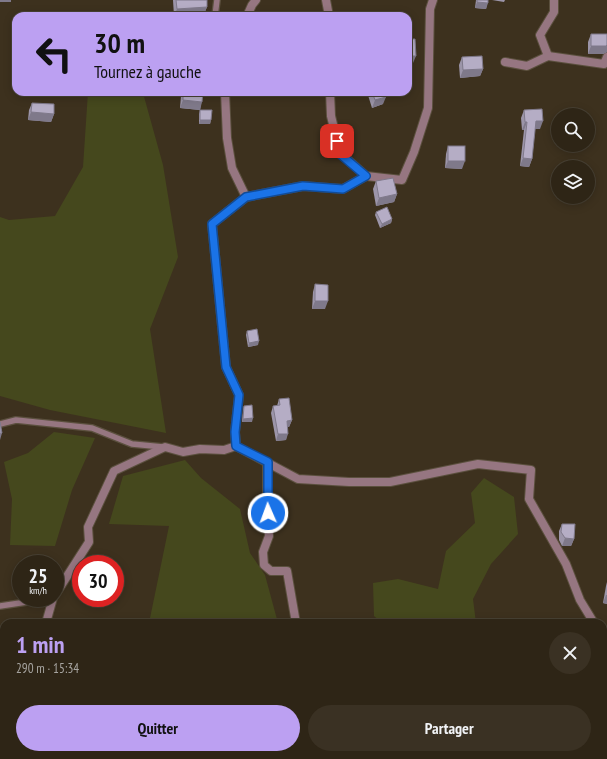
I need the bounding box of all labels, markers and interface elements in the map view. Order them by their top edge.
text: 30 m [94,24,145,61]
icon: left [28,28,80,80]
text: Tournez à gauche [94,60,201,83]
map controls [551,108,595,204]
button: search [551,108,595,152]
pin [320,124,354,158]
icon: arrive [326,130,348,152]
button: layers [551,160,595,204]
position arrow [247,492,289,534]
speed limit sign: 30 [72,555,124,607]
text: 25 [28,563,48,589]
text: km/h [29,584,47,597]
text: 1 min [16,629,64,660]
button: close [549,632,591,674]
text: 290 m · 15:34 [16,660,79,677]
button: Quitter [16,705,300,751]
button: Partager [308,705,591,751]

